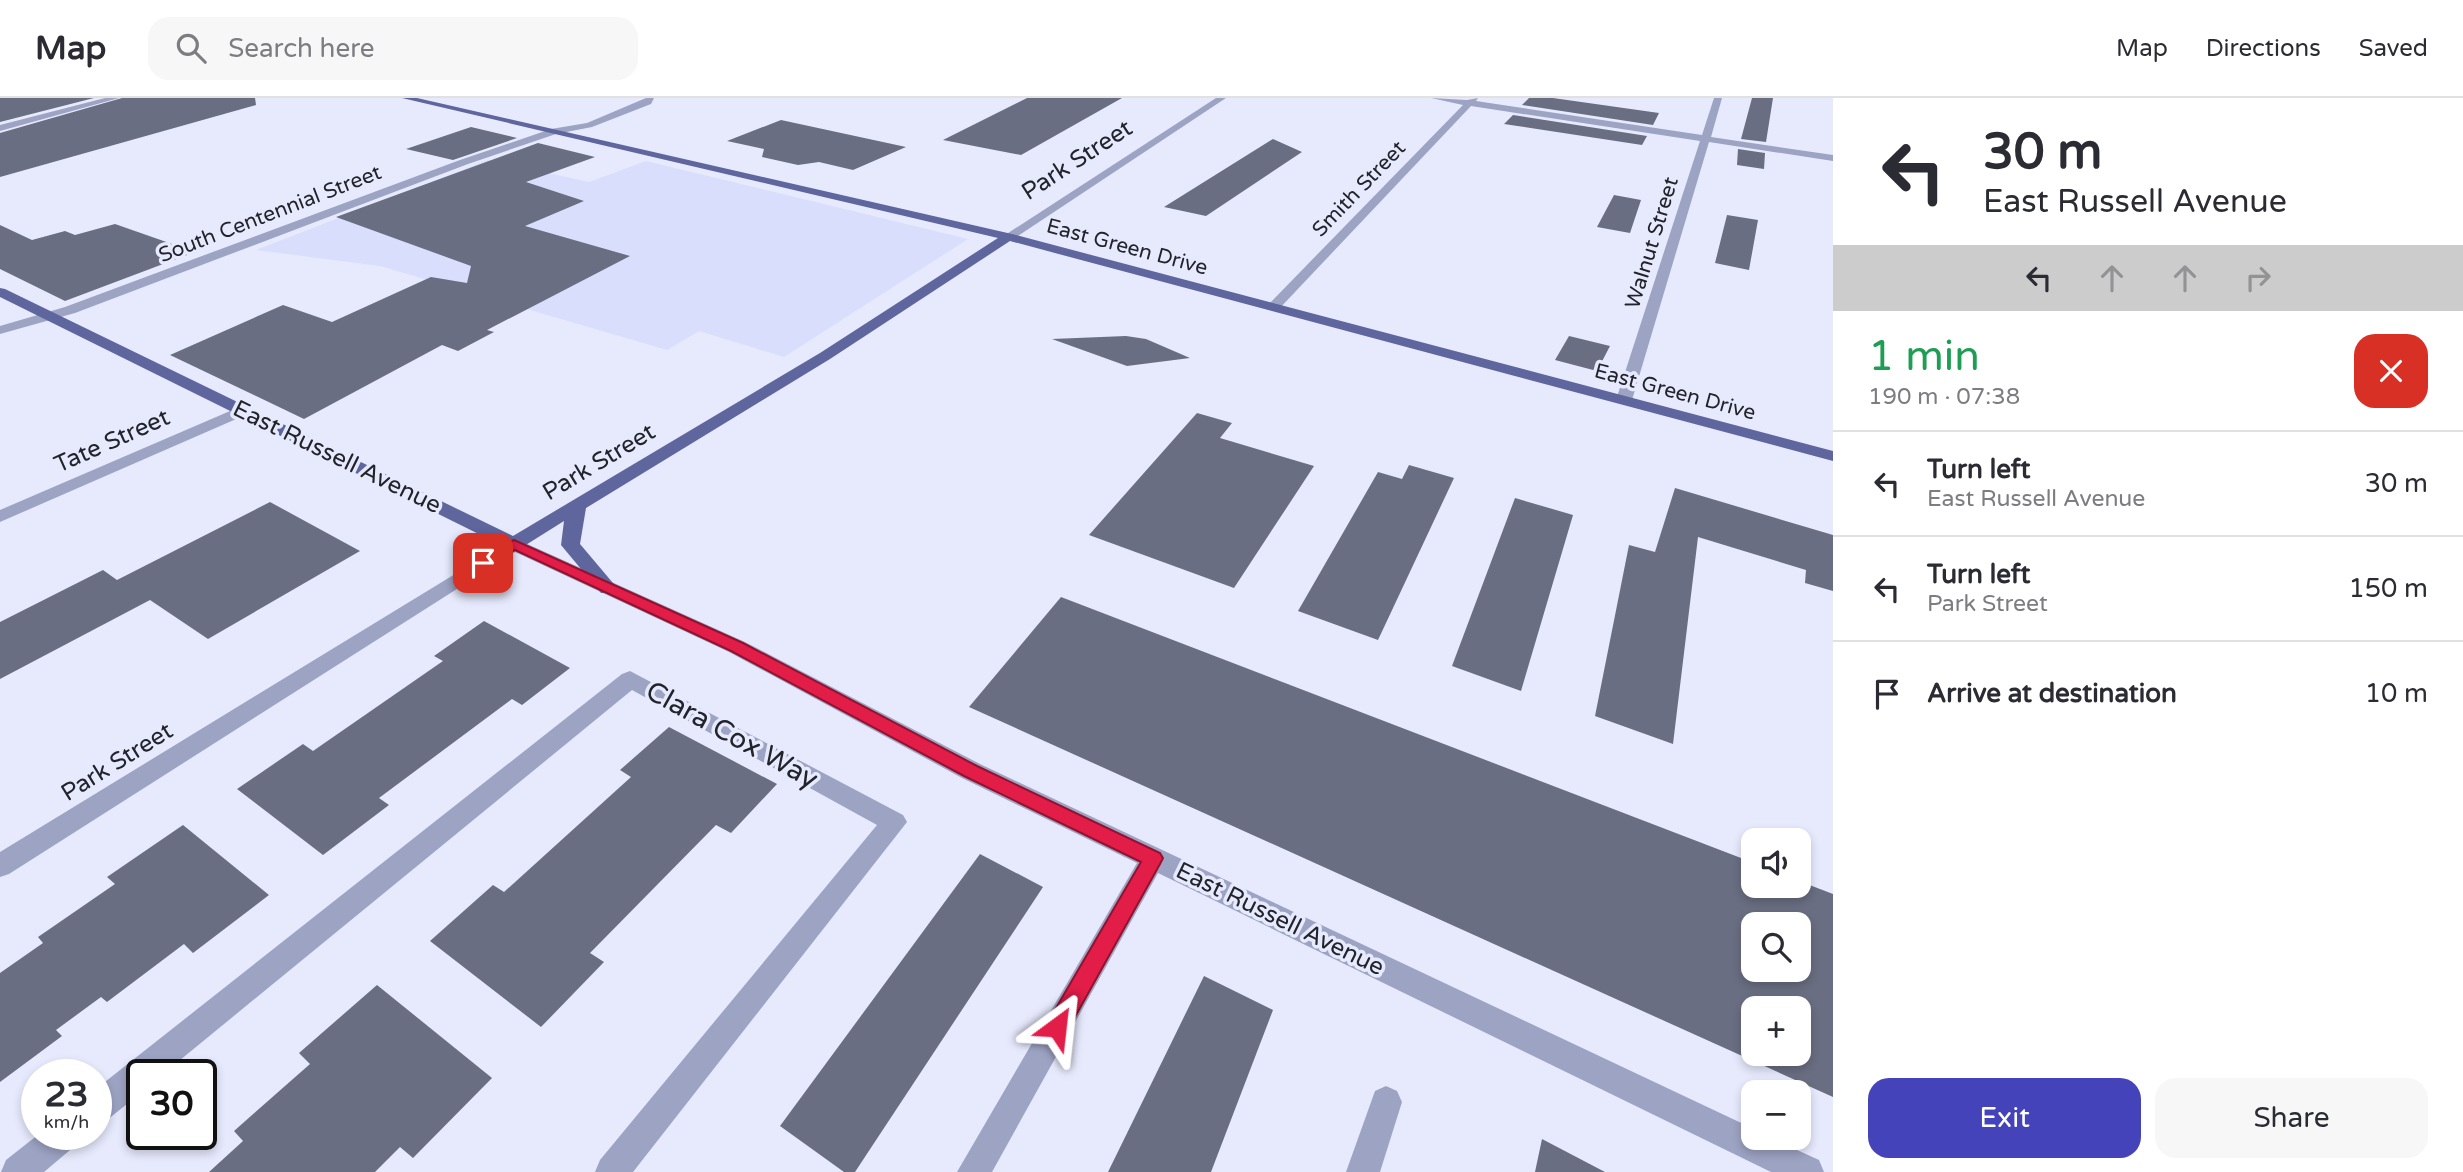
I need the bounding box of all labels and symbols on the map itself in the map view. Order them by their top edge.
street label: Park Street [1016,113,1138,207]
street label: Smith Street [1307,136,1411,242]
street label: South Centennial Street [155,160,385,268]
street label: Walnut Street [1620,174,1684,312]
street label: East Green Drive [1044,213,1210,281]
street label: East Green Drive [1592,358,1758,426]
street label: East Russell Avenue [228,394,446,520]
street label: Tate Street [50,403,174,479]
street label: Park Street [537,417,661,507]
pin [453,533,513,593]
street label: Clara Cox Way [640,674,824,796]
street label: Park Street [56,716,178,808]
street label: East Russell Avenue [1171,856,1389,982]
position arrow [1020,990,1094,1064]
speed limit sign: 30 [126,1059,217,1150]

